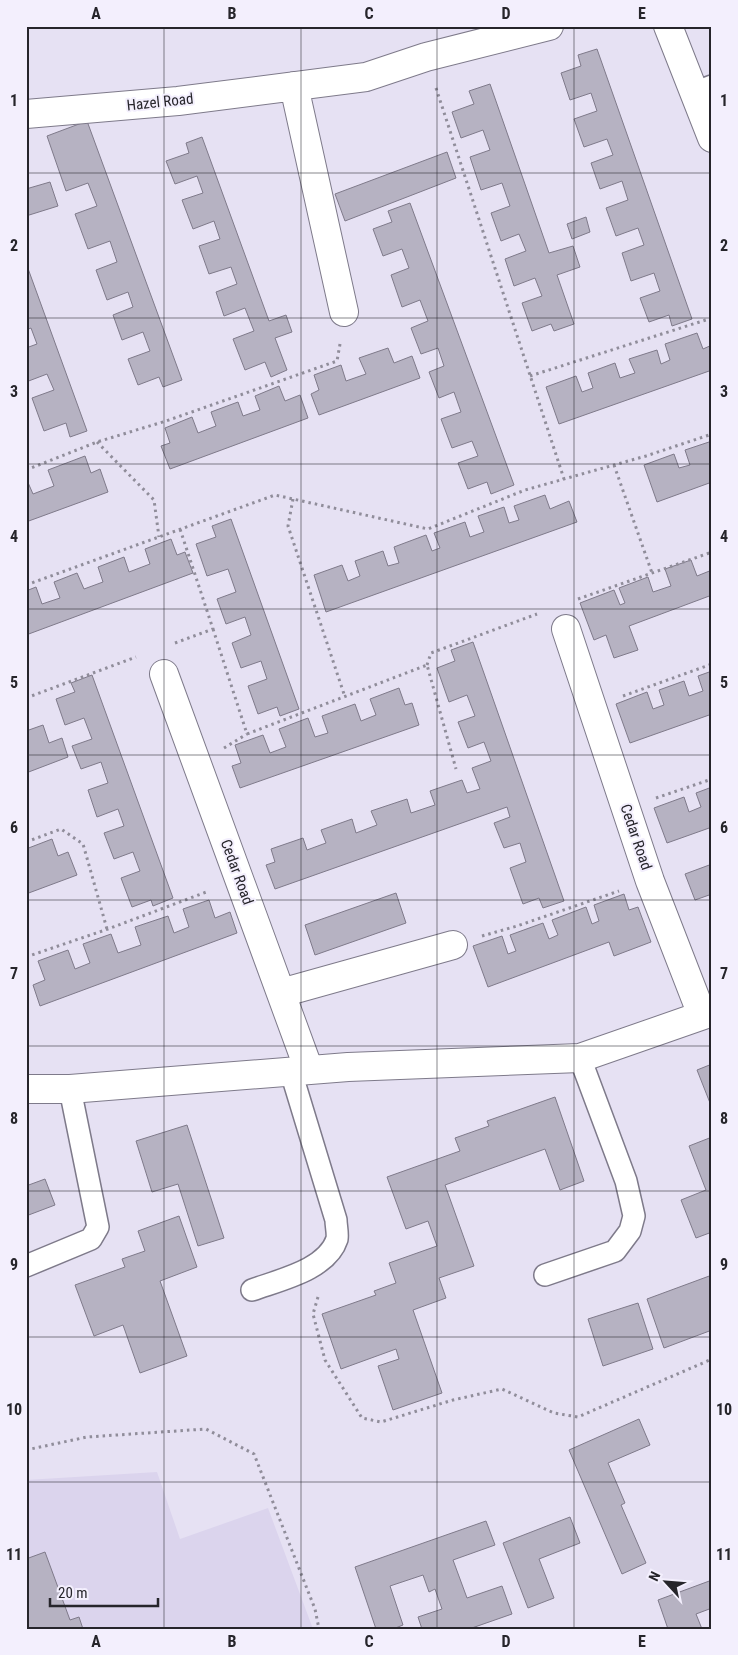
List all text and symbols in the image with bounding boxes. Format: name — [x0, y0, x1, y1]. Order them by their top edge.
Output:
text: A — [91, 4, 101, 23]
text: B — [228, 4, 237, 23]
text: C — [364, 4, 374, 23]
text: D — [501, 4, 511, 23]
text: E — [638, 4, 646, 23]
street label: Hazel Road — [126, 90, 194, 114]
text: 1 — [10, 91, 18, 110]
text: 1 — [720, 91, 728, 110]
text: 2 — [10, 236, 18, 255]
text: 2 — [720, 236, 728, 255]
text: 3 — [10, 382, 18, 401]
text: 3 — [720, 382, 728, 401]
text: 4 — [10, 527, 18, 546]
text: 4 — [720, 527, 728, 546]
text: 5 — [10, 673, 18, 692]
text: 5 — [720, 673, 728, 692]
street label: Cedar Road — [616, 802, 656, 872]
text: 6 — [10, 818, 18, 837]
text: 6 — [720, 818, 728, 837]
street label: Cedar Road — [217, 837, 257, 907]
text: 7 — [10, 964, 18, 983]
text: 7 — [720, 964, 728, 983]
text: 8 — [10, 1109, 18, 1128]
text: 8 — [720, 1109, 728, 1128]
text: 9 — [10, 1255, 18, 1274]
text: 9 — [720, 1255, 728, 1274]
text: 10 — [6, 1400, 22, 1419]
text: 10 — [716, 1400, 732, 1419]
text: 11 — [6, 1545, 22, 1564]
text: 11 — [716, 1545, 732, 1564]
north arrow — [640, 1558, 690, 1608]
text: N — [645, 1569, 663, 1584]
scale bar — [50, 1575, 158, 1607]
text: 20 m — [58, 1584, 88, 1602]
text: A — [91, 1632, 101, 1651]
text: B — [228, 1632, 237, 1651]
text: C — [364, 1632, 374, 1651]
text: D — [501, 1632, 511, 1651]
text: E — [638, 1632, 646, 1651]

